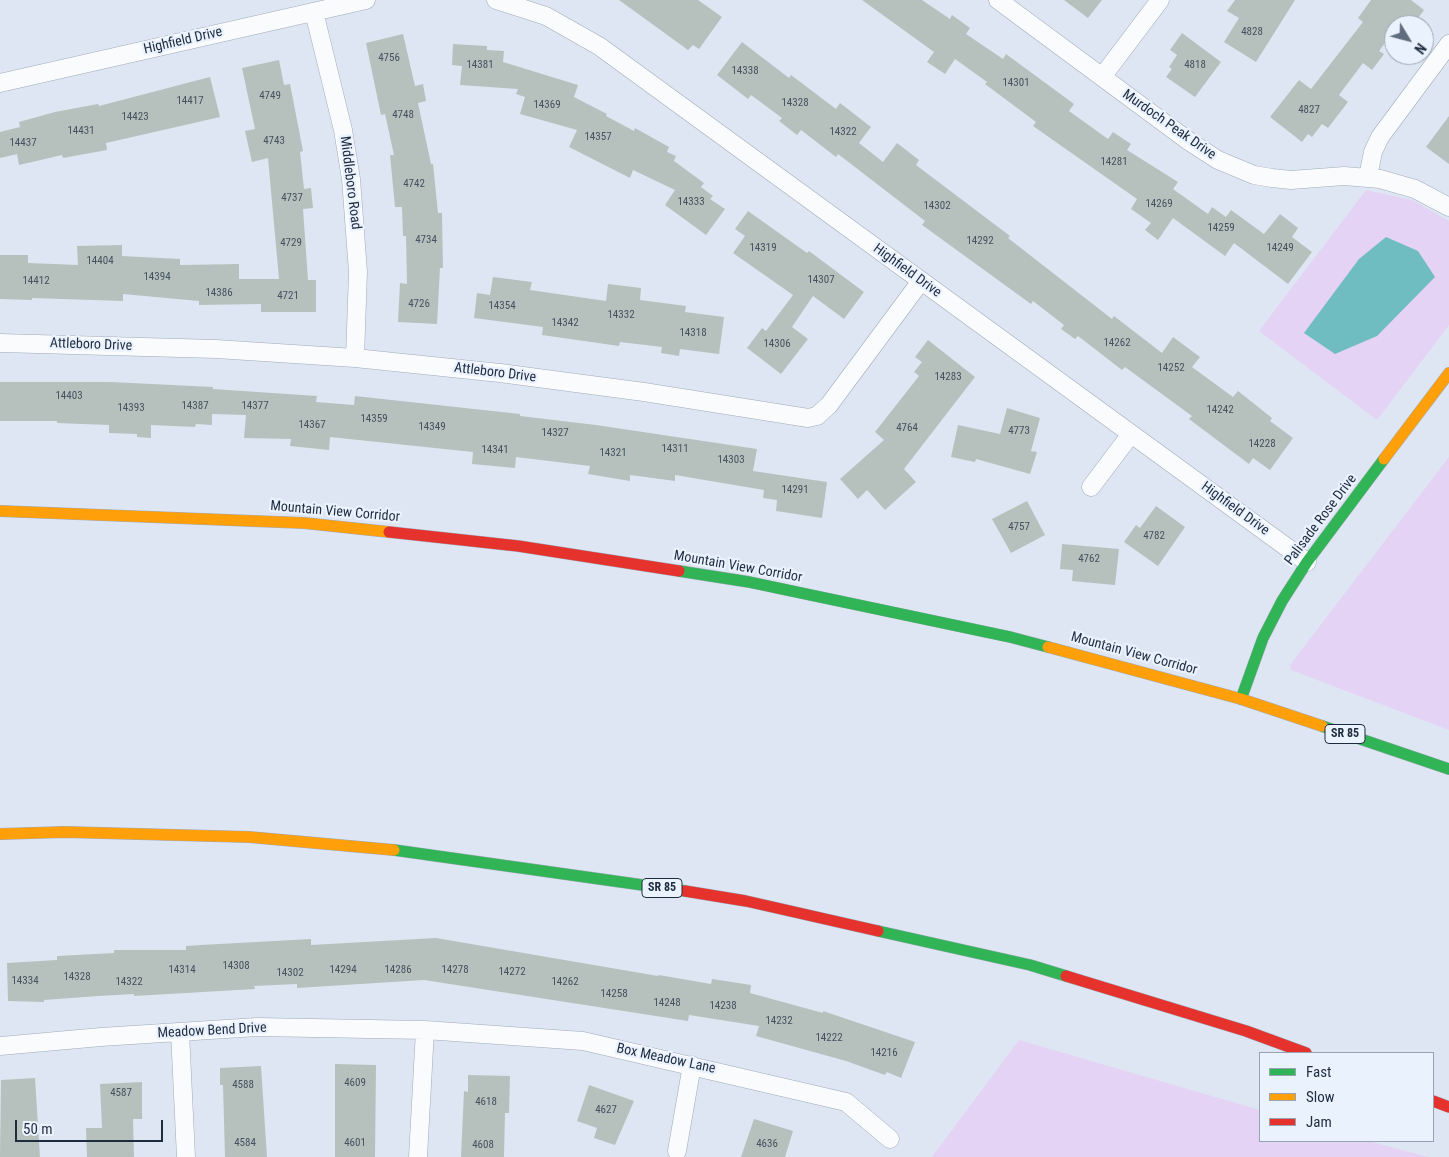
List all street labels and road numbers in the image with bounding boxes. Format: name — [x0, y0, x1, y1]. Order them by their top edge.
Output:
street label: Highfield Drive — [142, 24, 224, 58]
street label: Murdoch Peak Drive — [1119, 86, 1219, 164]
street label: Middleboro Road — [336, 135, 364, 231]
street label: Highfield Drive — [870, 241, 944, 301]
street label: Attleboro Drive — [50, 335, 132, 355]
street label: Attleboro Drive — [453, 360, 537, 386]
street label: Palisade Rose Drive — [1281, 471, 1361, 569]
street label: Highfield Drive — [1198, 479, 1272, 539]
street label: Mountain View Corridor — [269, 498, 401, 526]
street label: Mountain View Corridor — [672, 547, 804, 587]
street label: Mountain View Corridor — [1069, 629, 1199, 679]
road number: SR 85 — [1325, 724, 1365, 744]
road number: SR 85 — [642, 878, 682, 898]
street label: Meadow Bend Drive — [157, 1020, 267, 1042]
street label: Box Meadow Lane — [615, 1040, 717, 1078]

